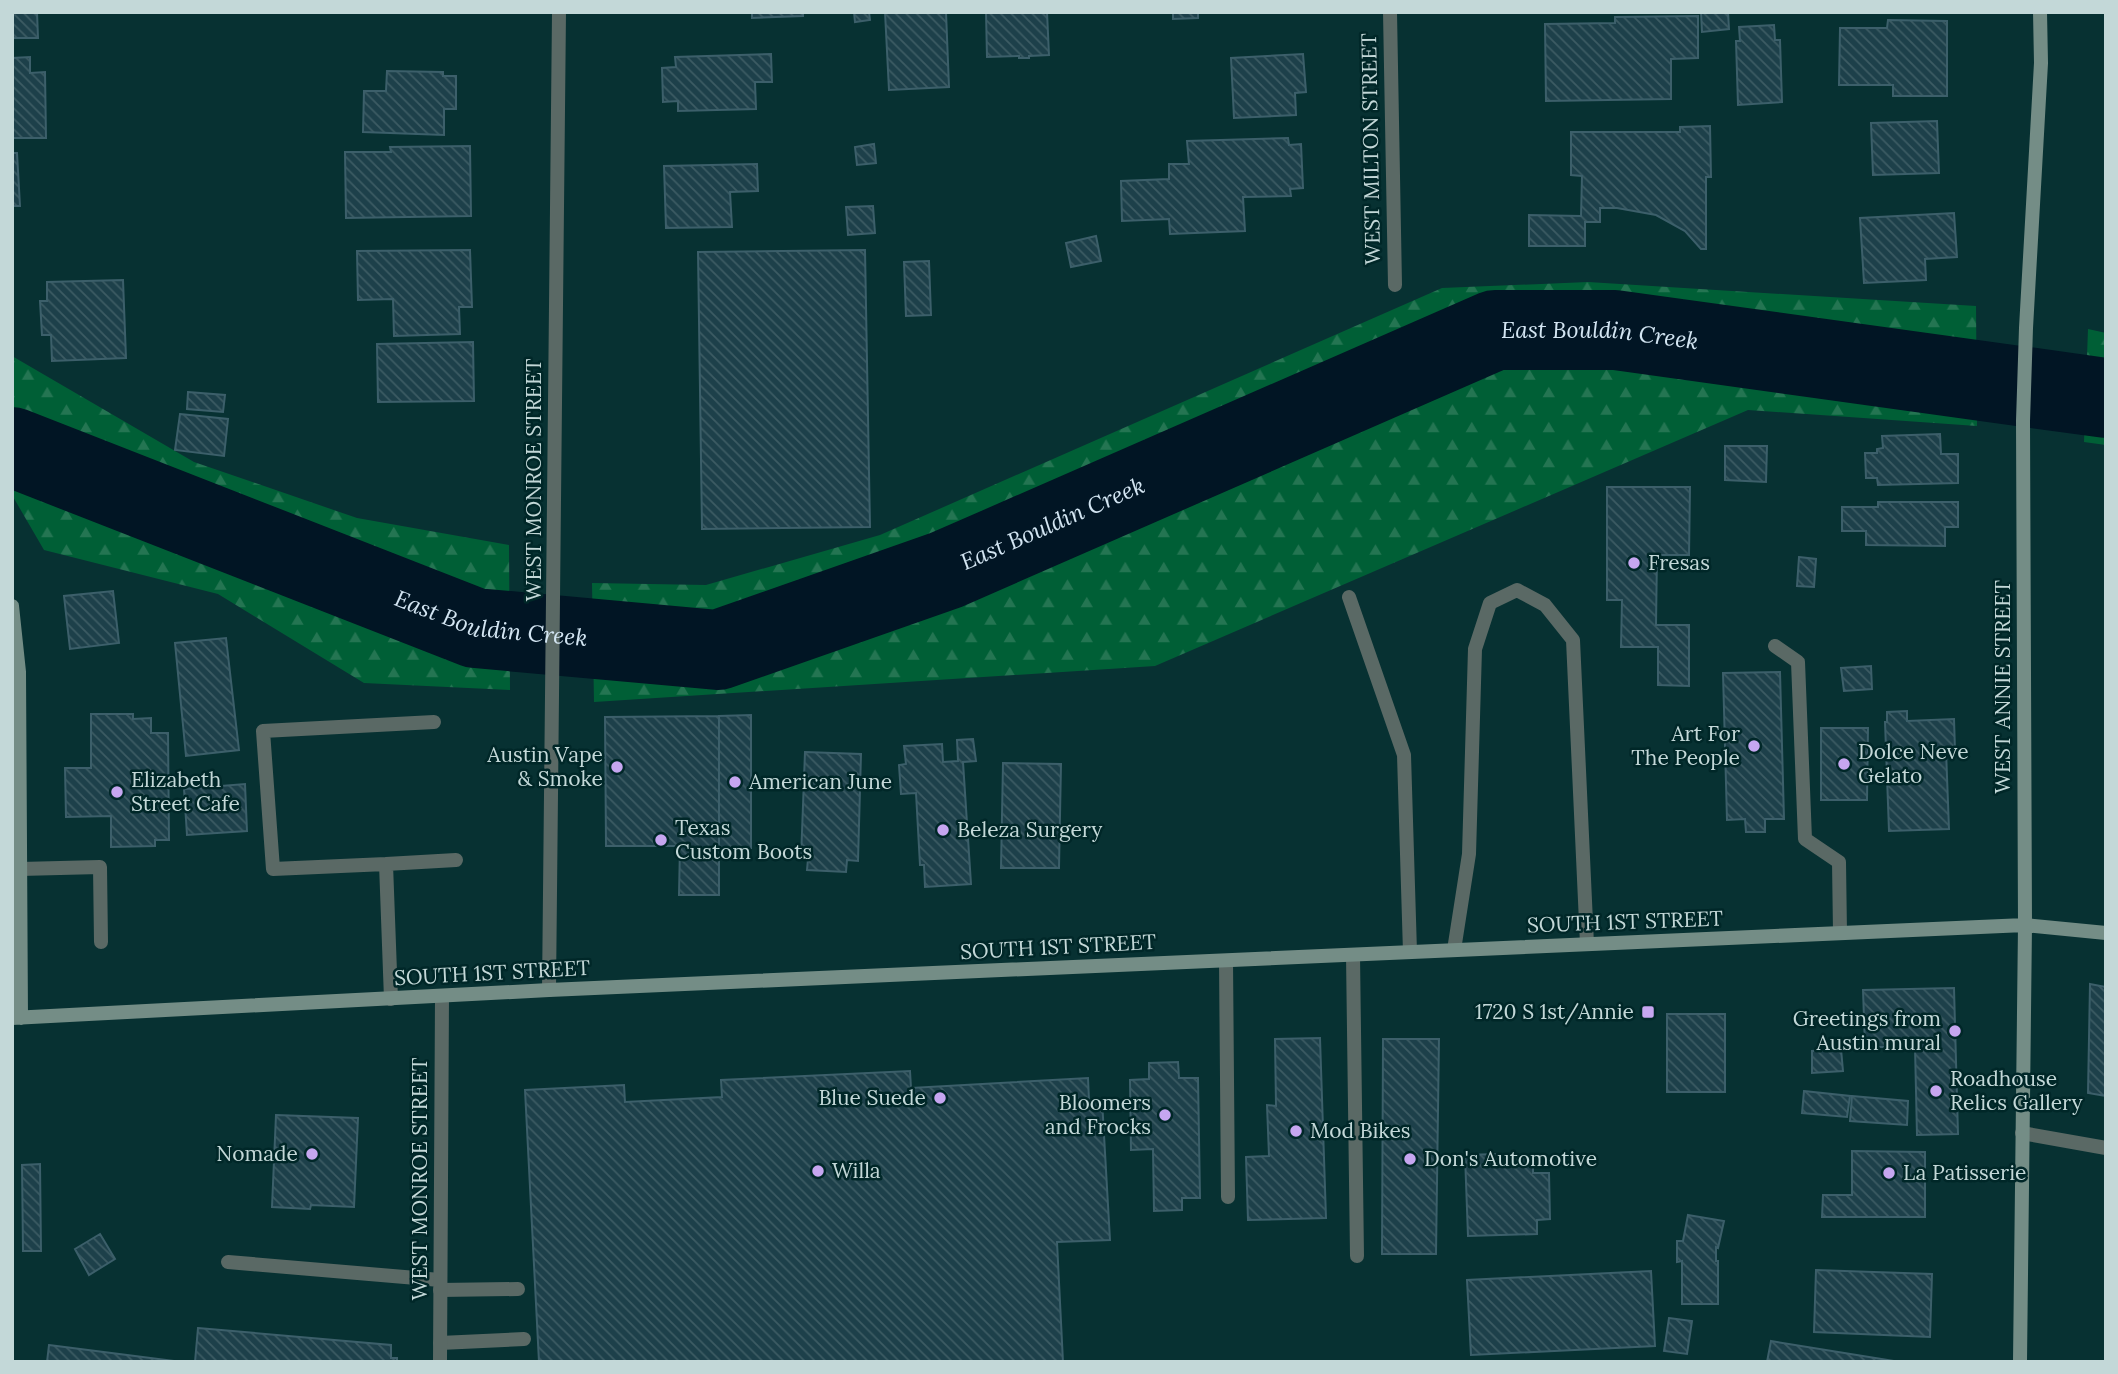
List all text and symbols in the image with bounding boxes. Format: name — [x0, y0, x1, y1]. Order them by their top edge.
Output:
street label: WEST MILTON STREET — [1355, 33, 1386, 265]
water label: East Bouldin Creek — [1501, 315, 1700, 355]
street label: WEST MONROE STREET — [520, 359, 547, 601]
water label: East Bouldin Creek — [956, 470, 1149, 576]
place label: Fresas — [1648, 549, 1710, 576]
marker: Fresas — [1626, 555, 1642, 571]
street label: WEST ANNIE STREET — [1989, 580, 2016, 794]
water label: East Bouldin Creek — [391, 583, 589, 652]
place label: Art For The People — [1631, 720, 1740, 771]
marker: Art For The People — [1746, 738, 1762, 754]
place label: Dolce Neve Gelato — [1858, 738, 1969, 789]
place label: Austin Vape & Smoke — [486, 741, 603, 792]
marker: Dolce Neve Gelato — [1836, 756, 1852, 772]
marker: Austin Vape & Smoke — [609, 759, 625, 775]
place label: Elizabeth Street Cafe — [131, 766, 240, 817]
place label: American June — [748, 768, 892, 795]
marker: American June — [727, 774, 743, 790]
marker: Elizabeth Street Cafe — [109, 784, 125, 800]
place label: Texas Custom Boots — [675, 814, 812, 865]
place label: Beleza Surgery — [957, 816, 1102, 843]
marker: Beleza Surgery — [935, 822, 951, 838]
marker: Texas Custom Boots — [653, 832, 669, 848]
street label: SOUTH 1ST STREET — [1526, 905, 1724, 938]
street label: SOUTH 1ST STREET — [959, 928, 1157, 965]
street label: SOUTH 1ST STREET — [393, 954, 591, 991]
place label: 1720 S 1st/Annie — [1475, 998, 1634, 1025]
marker: 1720 S 1st/Annie — [1640, 1004, 1656, 1020]
place label: Greetings from Austin mural — [1793, 1005, 1941, 1056]
marker: Greetings from Austin mural — [1947, 1023, 1963, 1039]
street label: WEST MONROE STREET — [406, 1058, 433, 1300]
place label: Roadhouse Relics Gallery — [1950, 1065, 2083, 1116]
marker: Roadhouse Relics Gallery — [1928, 1083, 1944, 1099]
place label: Blue Suede — [818, 1084, 926, 1111]
place label: Bloomers and Frocks — [1045, 1089, 1151, 1140]
marker: Blue Suede — [932, 1090, 948, 1106]
marker: Bloomers and Frocks — [1157, 1107, 1173, 1123]
place label: Mod Bikes — [1310, 1117, 1411, 1144]
marker: Mod Bikes — [1288, 1123, 1304, 1139]
place label: Nomade — [216, 1140, 298, 1167]
place label: Don's Automotive — [1424, 1145, 1597, 1172]
marker: Nomade — [304, 1146, 320, 1162]
marker: Don's Automotive — [1402, 1151, 1418, 1167]
place label: Willa — [832, 1157, 881, 1184]
place label: La Patisserie — [1903, 1159, 2026, 1186]
marker: Willa — [810, 1163, 826, 1179]
marker: La Patisserie — [1881, 1165, 1897, 1181]

